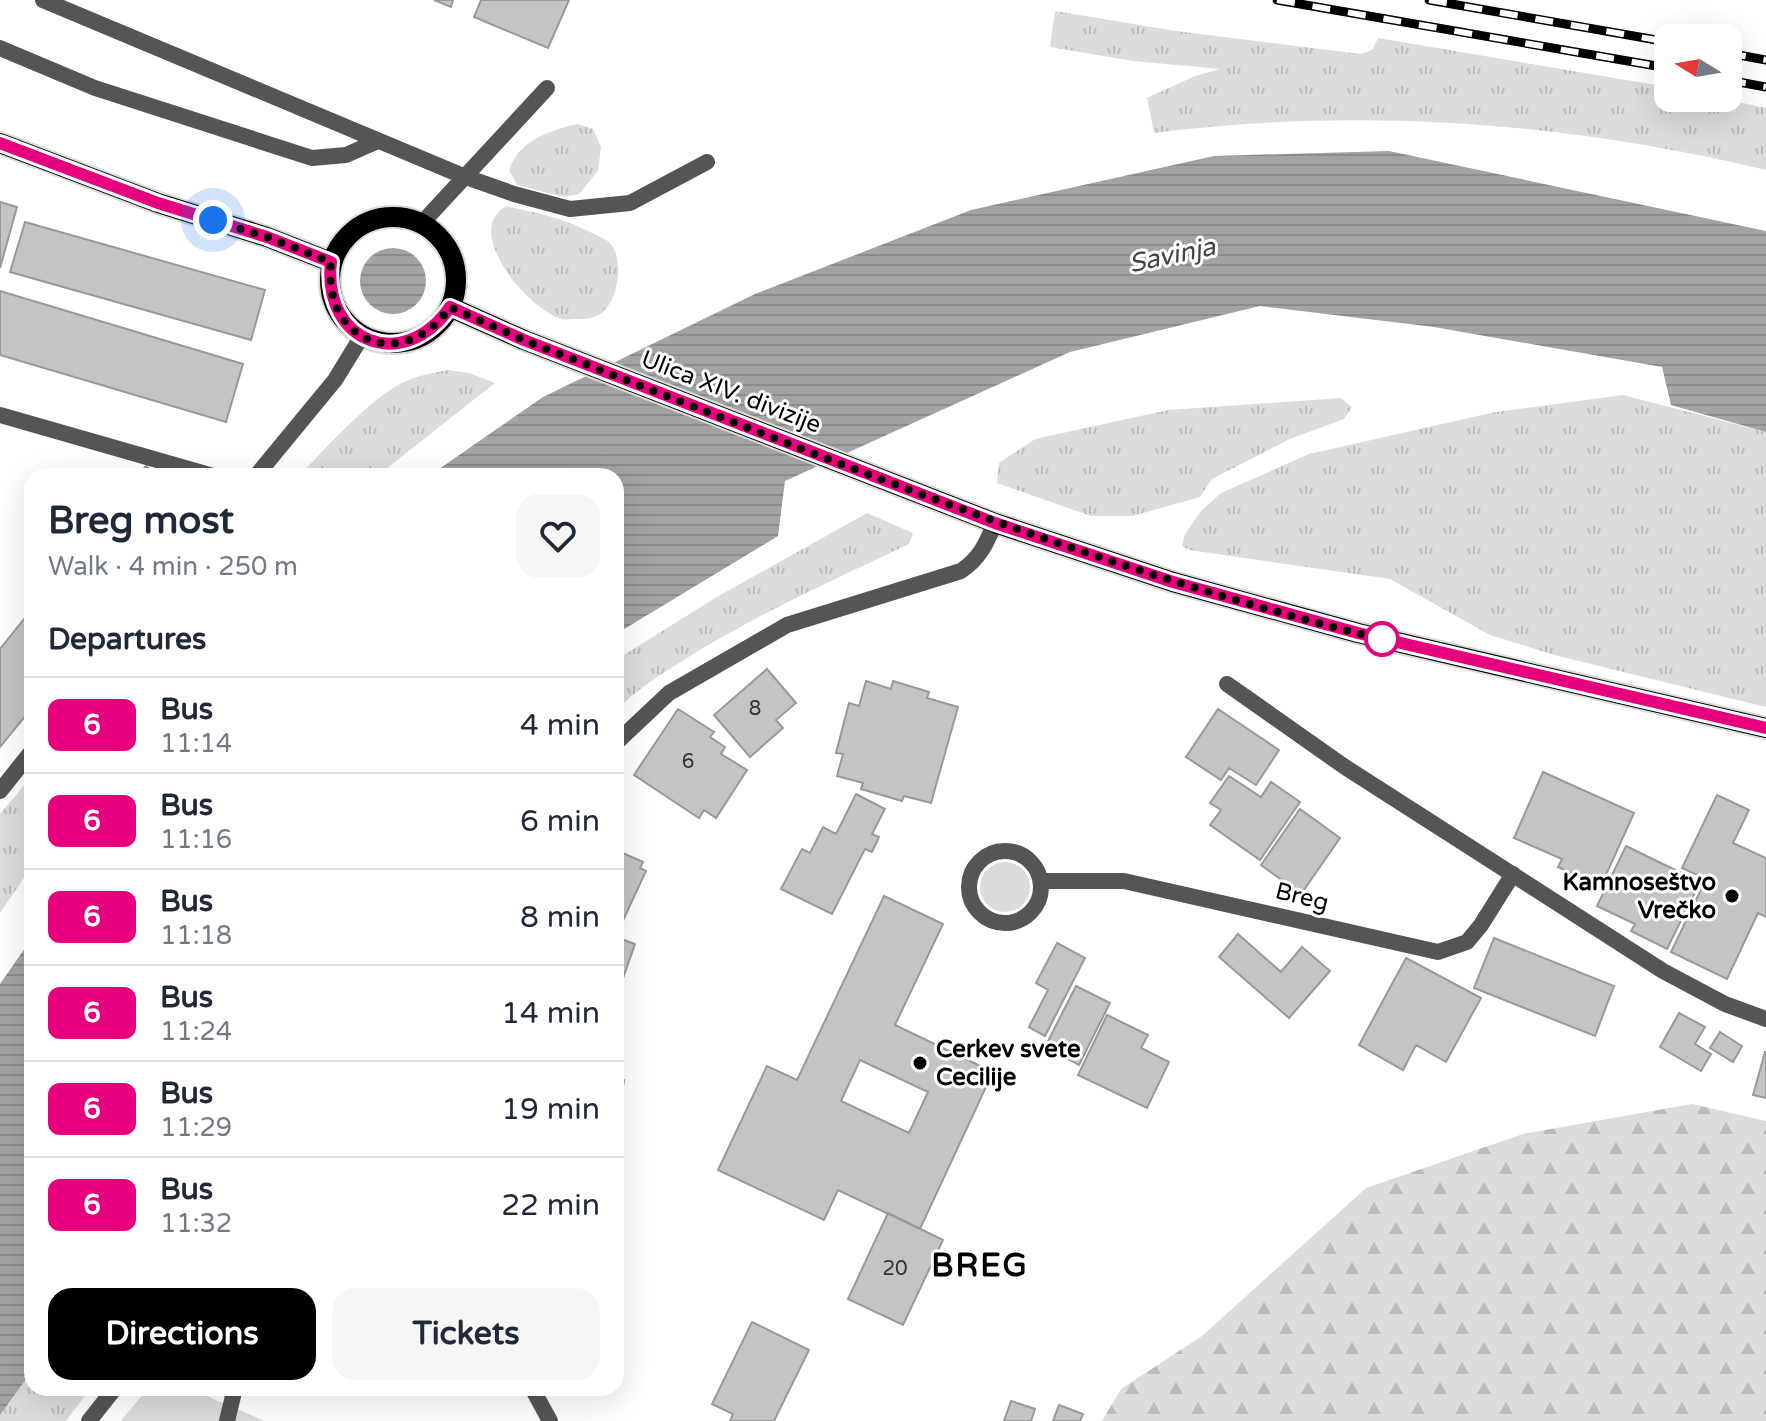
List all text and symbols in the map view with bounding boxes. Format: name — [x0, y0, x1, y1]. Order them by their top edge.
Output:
north arrow — [1654, 24, 1742, 112]
map controls — [1654, 24, 1742, 112]
your location — [193, 200, 233, 240]
water label: Savinja — [1126, 230, 1219, 279]
street label: Ulica XIV. divizije — [637, 344, 825, 440]
button: heart — [516, 494, 600, 578]
text: Breg most — [48, 498, 234, 544]
text: Walk · 4 min · 250 m — [48, 551, 298, 582]
text: Departures — [48, 621, 206, 658]
unlabelled marker — [1365, 622, 1399, 656]
text: Bus — [160, 691, 213, 728]
house number: 8 — [749, 697, 761, 721]
text: 4 min — [520, 707, 600, 744]
text: 6 — [83, 708, 101, 742]
text: 11:14 — [160, 728, 232, 759]
house number: 6 — [682, 750, 694, 774]
text: Bus — [160, 787, 213, 824]
text: 6 min — [520, 803, 600, 840]
text: 6 — [83, 804, 101, 838]
text: 11:16 — [160, 824, 232, 855]
place label: Kamnoseštvo Vrečko — [1562, 868, 1716, 925]
street label: Breg — [1272, 876, 1332, 918]
text: Bus — [160, 883, 213, 920]
marker: Kamnoseštvo Vrečko — [1723, 887, 1741, 905]
text: 8 min — [520, 899, 600, 936]
text: 6 — [83, 900, 101, 934]
text: 11:18 — [160, 920, 232, 951]
text: Bus — [160, 979, 213, 1016]
text: 14 min — [501, 995, 600, 1032]
text: 6 — [83, 996, 101, 1030]
text: 11:24 — [160, 1016, 232, 1047]
place label: Cerkev svete Cecilije — [936, 1035, 1081, 1092]
marker: Cerkev svete Cecilije — [911, 1054, 929, 1072]
text: Bus — [160, 1075, 213, 1112]
text: 19 min — [501, 1091, 600, 1128]
text: 6 — [83, 1092, 101, 1126]
text: 11:29 — [160, 1112, 232, 1143]
text: Bus — [160, 1171, 213, 1208]
text: 22 min — [501, 1187, 600, 1224]
text: 6 — [83, 1188, 101, 1222]
text: 11:32 — [160, 1208, 232, 1239]
district label: BREG — [931, 1247, 1029, 1285]
house number: 20 — [882, 1257, 908, 1281]
button: Directions — [48, 1288, 316, 1380]
button: Tickets — [332, 1288, 600, 1380]

